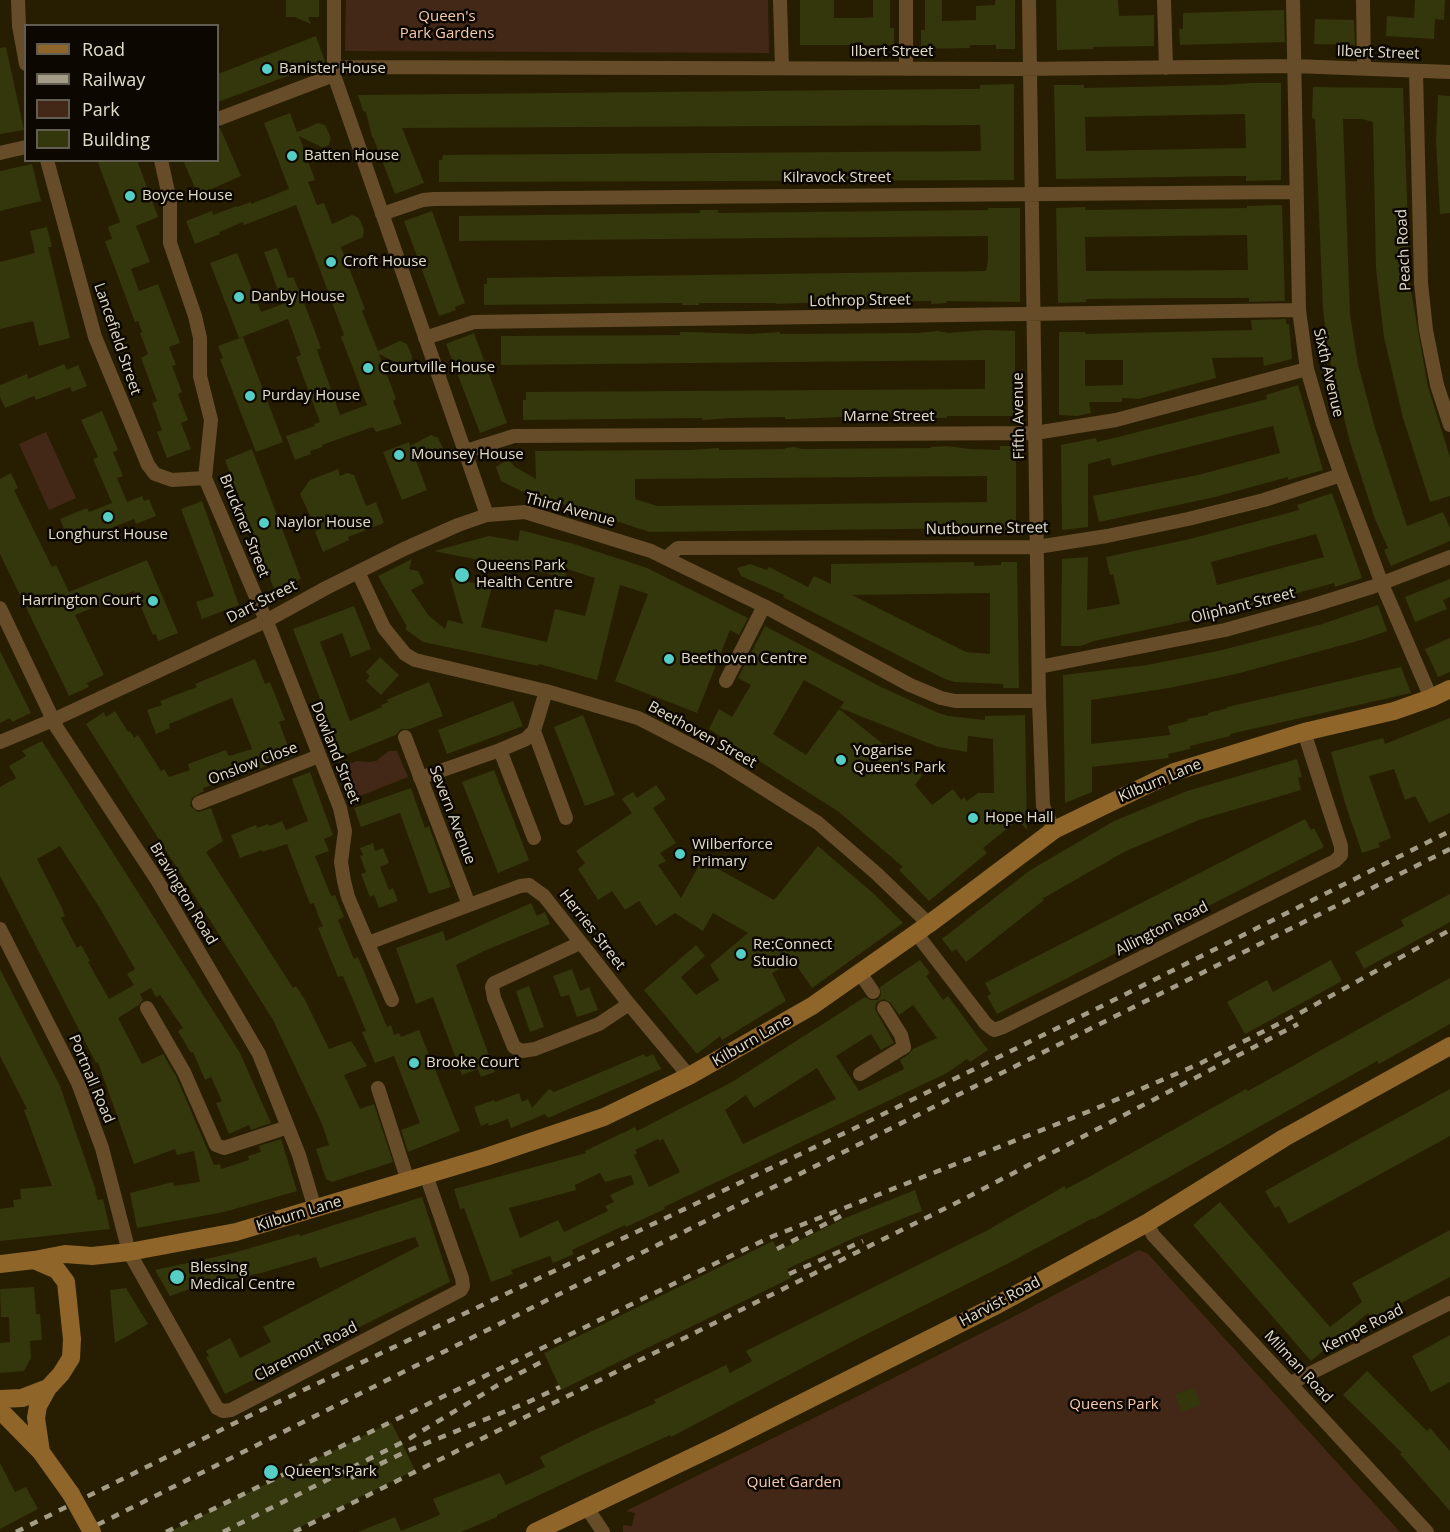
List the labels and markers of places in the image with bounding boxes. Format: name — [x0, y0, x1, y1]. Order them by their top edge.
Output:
place label: Banister House — [279, 60, 386, 78]
marker: Banister House — [260, 62, 274, 76]
place label: Batten House — [304, 147, 399, 165]
marker: Batten House — [285, 149, 299, 163]
place label: Boyce House — [142, 187, 233, 205]
marker: Boyce House — [123, 189, 137, 203]
place label: Croft House — [343, 253, 427, 271]
marker: Croft House — [324, 255, 338, 269]
place label: Danby House — [251, 288, 345, 306]
marker: Danby House — [232, 290, 246, 304]
place label: Courtville House — [380, 359, 495, 377]
marker: Courtville House — [361, 361, 375, 375]
place label: Purday House — [262, 387, 360, 405]
marker: Purday House — [243, 389, 257, 403]
place label: Mounsey House — [411, 446, 524, 464]
marker: Mounsey House — [392, 448, 406, 462]
marker: Longhurst House — [101, 510, 115, 524]
place label: Naylor House — [276, 514, 371, 532]
marker: Naylor House — [257, 516, 271, 530]
place label: Longhurst House — [48, 526, 168, 544]
place label: Queens Park Health Centre — [476, 557, 573, 592]
marker: Queens Park Health Centre — [453, 566, 471, 584]
place label: Harrington Court — [22, 592, 141, 610]
marker: Harrington Court — [146, 594, 160, 608]
place label: Beethoven Centre — [681, 650, 807, 668]
marker: Beethoven Centre — [662, 652, 676, 666]
place label: Yogarise Queen's Park — [853, 742, 946, 777]
marker: Yogarise Queen's Park — [834, 753, 848, 767]
place label: Hope Hall — [985, 809, 1054, 827]
marker: Hope Hall — [966, 811, 980, 825]
place label: Wilberforce Primary — [692, 836, 773, 871]
marker: Wilberforce Primary — [673, 847, 687, 861]
place label: Re:Connect Studio — [753, 936, 832, 971]
marker: Re:Connect Studio — [734, 947, 748, 961]
place label: Brooke Court — [426, 1054, 519, 1072]
marker: Brooke Court — [407, 1056, 421, 1070]
place label: Blessing Medical Centre — [190, 1259, 295, 1294]
marker: Blessing Medical Centre — [168, 1268, 186, 1286]
marker: Queen's Park — [262, 1463, 280, 1481]
place label: Queen's Park — [284, 1463, 377, 1481]

